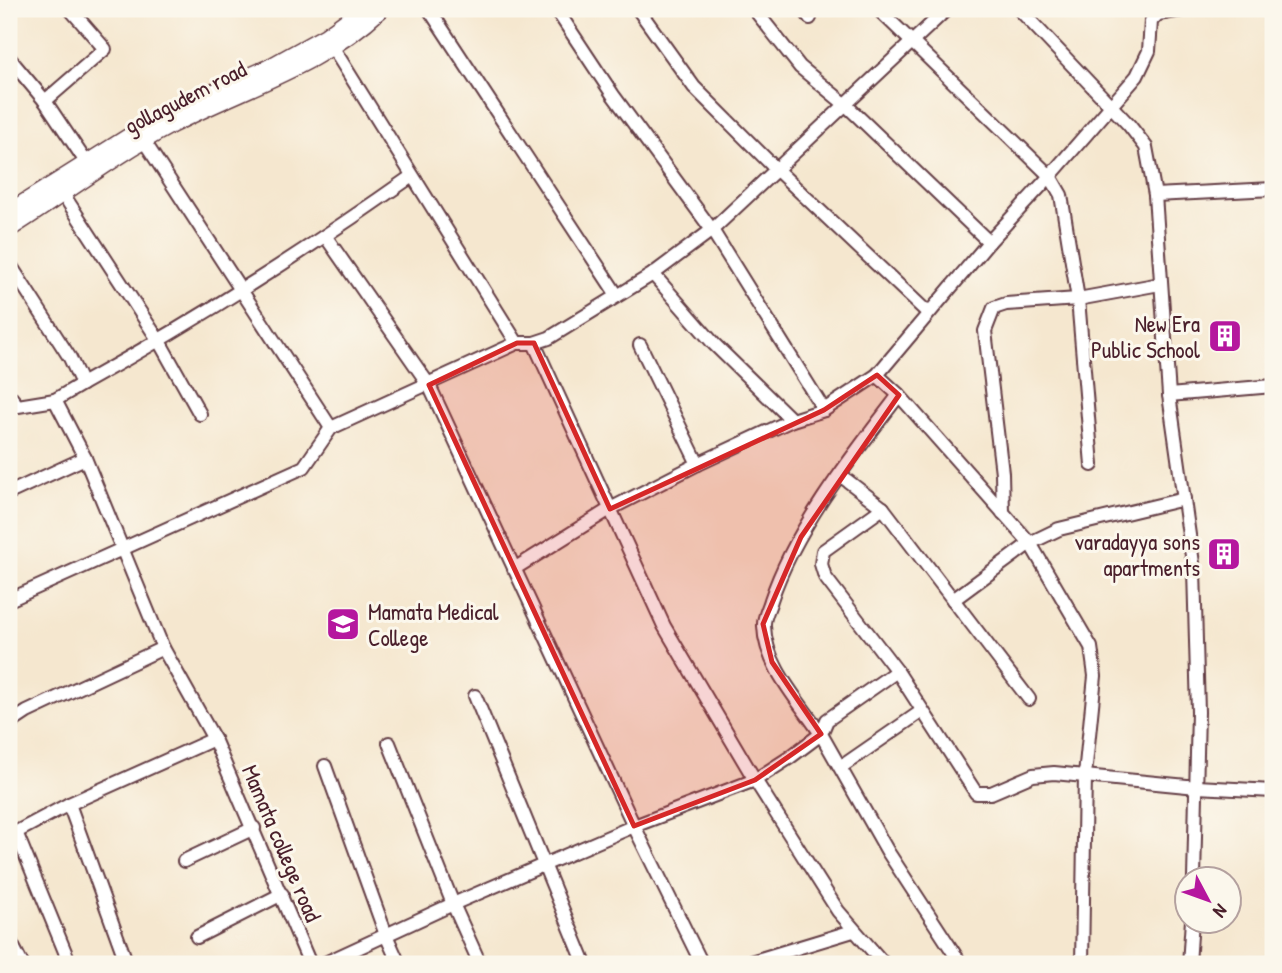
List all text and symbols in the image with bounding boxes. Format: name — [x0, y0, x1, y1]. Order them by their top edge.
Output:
street label: gollagudem road — [119, 53, 251, 141]
place label: New Era Public School — [1091, 308, 1201, 365]
building icon: New Era Public School — [1206, 317, 1244, 355]
place label: varadayya sons apartments — [1075, 526, 1200, 583]
building icon: varadayya sons apartments — [1205, 535, 1243, 573]
place label: Mamata Medical College — [368, 596, 499, 653]
school or university icon: Mamata Medical College — [324, 605, 362, 643]
street label: Mamata college road — [235, 760, 329, 926]
north arrow — [1174, 864, 1244, 934]
text: N — [1208, 899, 1234, 923]

